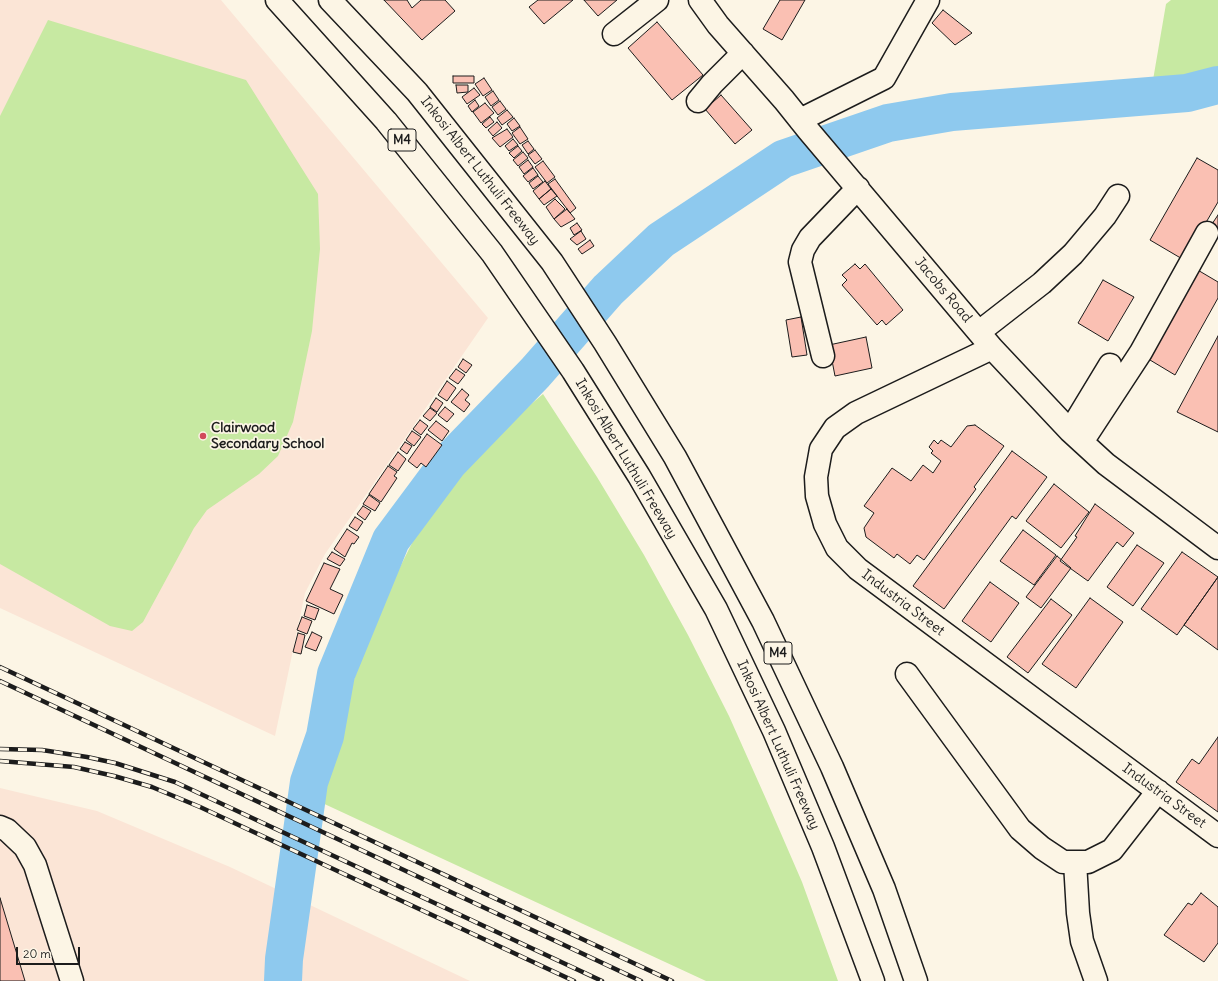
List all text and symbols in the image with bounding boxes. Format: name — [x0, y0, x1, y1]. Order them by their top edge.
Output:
street label: Inkosi Albert Luthuli Freeway — [417, 93, 543, 249]
road number: M4 — [388, 129, 416, 151]
street label: Jacobs Road — [911, 254, 975, 326]
street label: Inkosi Albert Luthuli Freeway — [571, 376, 681, 542]
place label: Clairwood Secondary School — [211, 420, 324, 452]
marker: Clairwood Secondary School — [198, 431, 208, 441]
street label: Industria Street — [858, 566, 948, 640]
road number: M4 — [764, 642, 792, 664]
street label: Inkosi Albert Luthuli Freeway — [733, 658, 823, 832]
street label: Industria Street — [1119, 760, 1209, 832]
scale bar — [18, 939, 82, 965]
text: 20 m — [23, 946, 51, 961]

